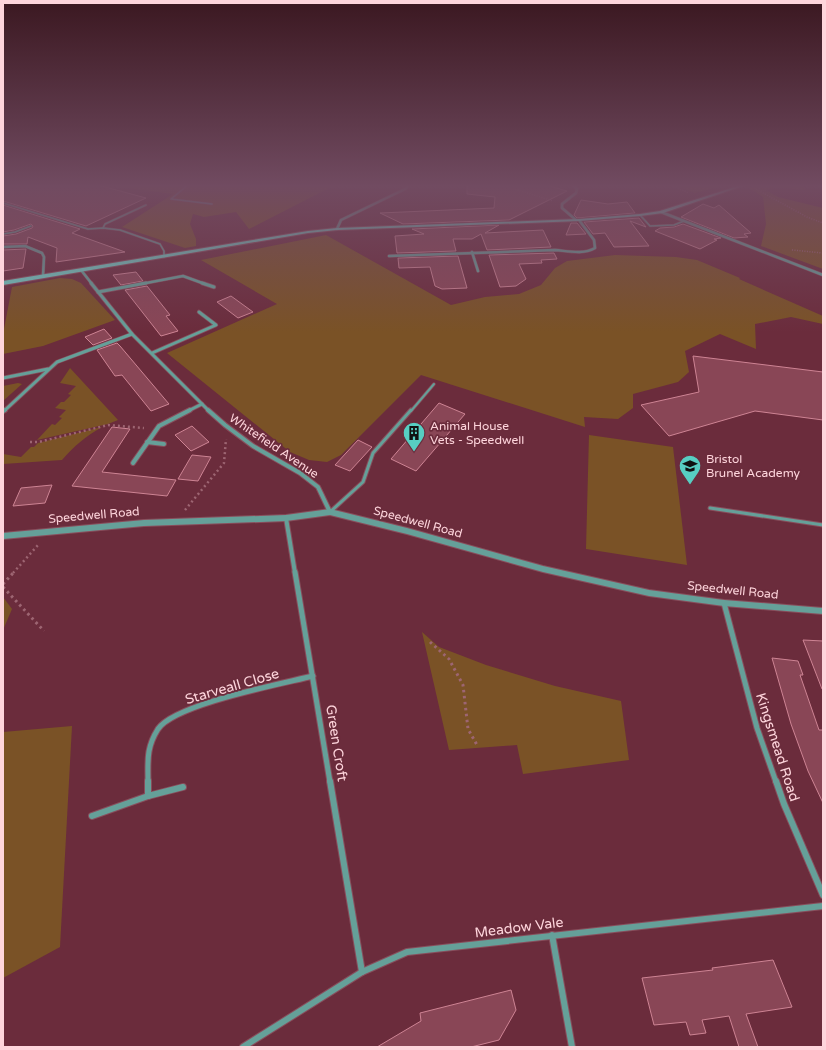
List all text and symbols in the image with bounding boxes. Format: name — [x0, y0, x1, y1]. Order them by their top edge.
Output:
street label: Whitefield Avenue — [227, 411, 322, 481]
place label: Animal House Vets - Speedwell — [430, 419, 524, 447]
building icon: Animal House Vets - Speedwell — [401, 420, 427, 453]
place label: Bristol Brunel Academy — [706, 452, 801, 480]
school or university icon: Bristol Brunel Academy — [677, 453, 703, 486]
street label: Speedwell Road — [372, 503, 464, 541]
street label: Speedwell Road — [48, 504, 140, 526]
street label: Speedwell Road — [687, 578, 779, 602]
street label: Starveall Close — [183, 665, 281, 708]
street label: Kingsmead Road — [752, 691, 803, 804]
street label: Green Croft — [322, 703, 351, 783]
street label: Meadow Vale — [474, 914, 564, 941]

